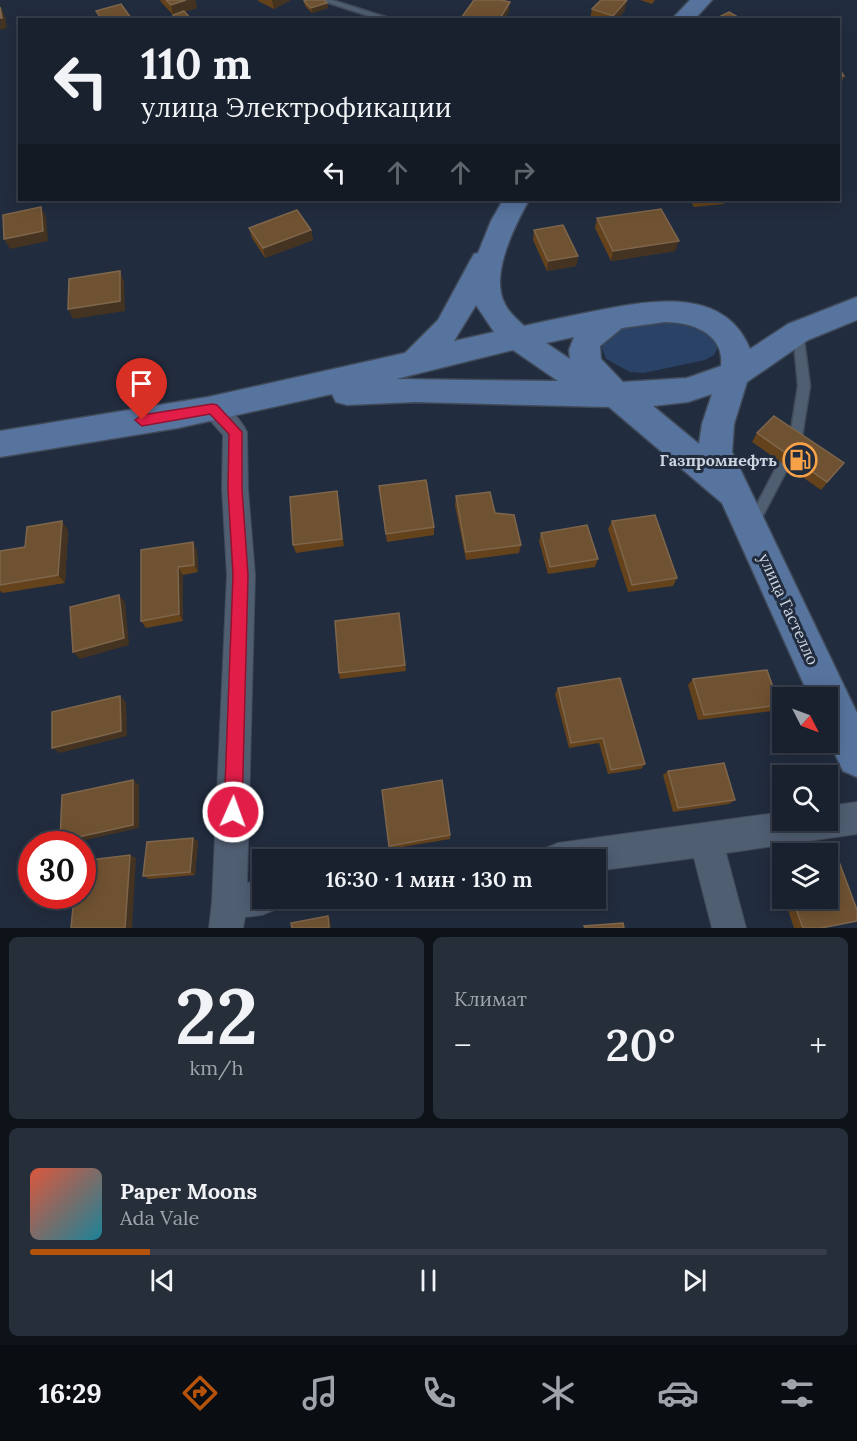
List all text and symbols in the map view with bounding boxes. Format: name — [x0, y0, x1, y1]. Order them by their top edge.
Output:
text: 110 m — [141, 37, 252, 91]
icon: left — [42, 42, 120, 120]
text: улица Электрофикации — [141, 90, 452, 124]
icon: left — [318, 156, 351, 189]
icon: ahead — [381, 156, 414, 189]
icon: ahead — [444, 156, 477, 189]
icon: right — [507, 156, 540, 189]
pin — [116, 358, 167, 420]
icon: arrive — [125, 367, 158, 400]
fuel station icon: Газпромнефть — [782, 442, 818, 478]
place label: Газпромнефть — [660, 450, 777, 470]
street label: улица Гастелло — [754, 550, 824, 668]
north arrow — [772, 687, 838, 753]
map controls — [772, 687, 838, 909]
button: search — [772, 765, 838, 831]
position arrow — [201, 780, 265, 844]
speed limit sign: 30 — [18, 831, 96, 909]
button: layers — [772, 843, 838, 909]
text: 16:30 · 1 мин · 130 m — [325, 865, 533, 893]
text: 22 — [175, 966, 258, 1065]
text: Климат — [454, 986, 527, 1011]
text: 20° — [606, 1016, 675, 1073]
text: − — [454, 1024, 472, 1066]
text: + — [809, 1024, 827, 1066]
text: km/h — [189, 1055, 244, 1080]
text: Paper Moons — [120, 1177, 257, 1205]
text: Ada Vale — [120, 1205, 199, 1230]
icon: previous — [146, 1264, 179, 1297]
icon: pause — [412, 1264, 445, 1297]
icon: next — [678, 1264, 711, 1297]
icon: directions — [179, 1372, 221, 1414]
icon: music — [299, 1372, 341, 1414]
icon: phone — [418, 1372, 460, 1414]
icon: climate — [537, 1372, 579, 1414]
icon: car — [657, 1372, 699, 1414]
icon: filters — [776, 1372, 818, 1414]
text: 16:29 — [39, 1376, 102, 1410]

